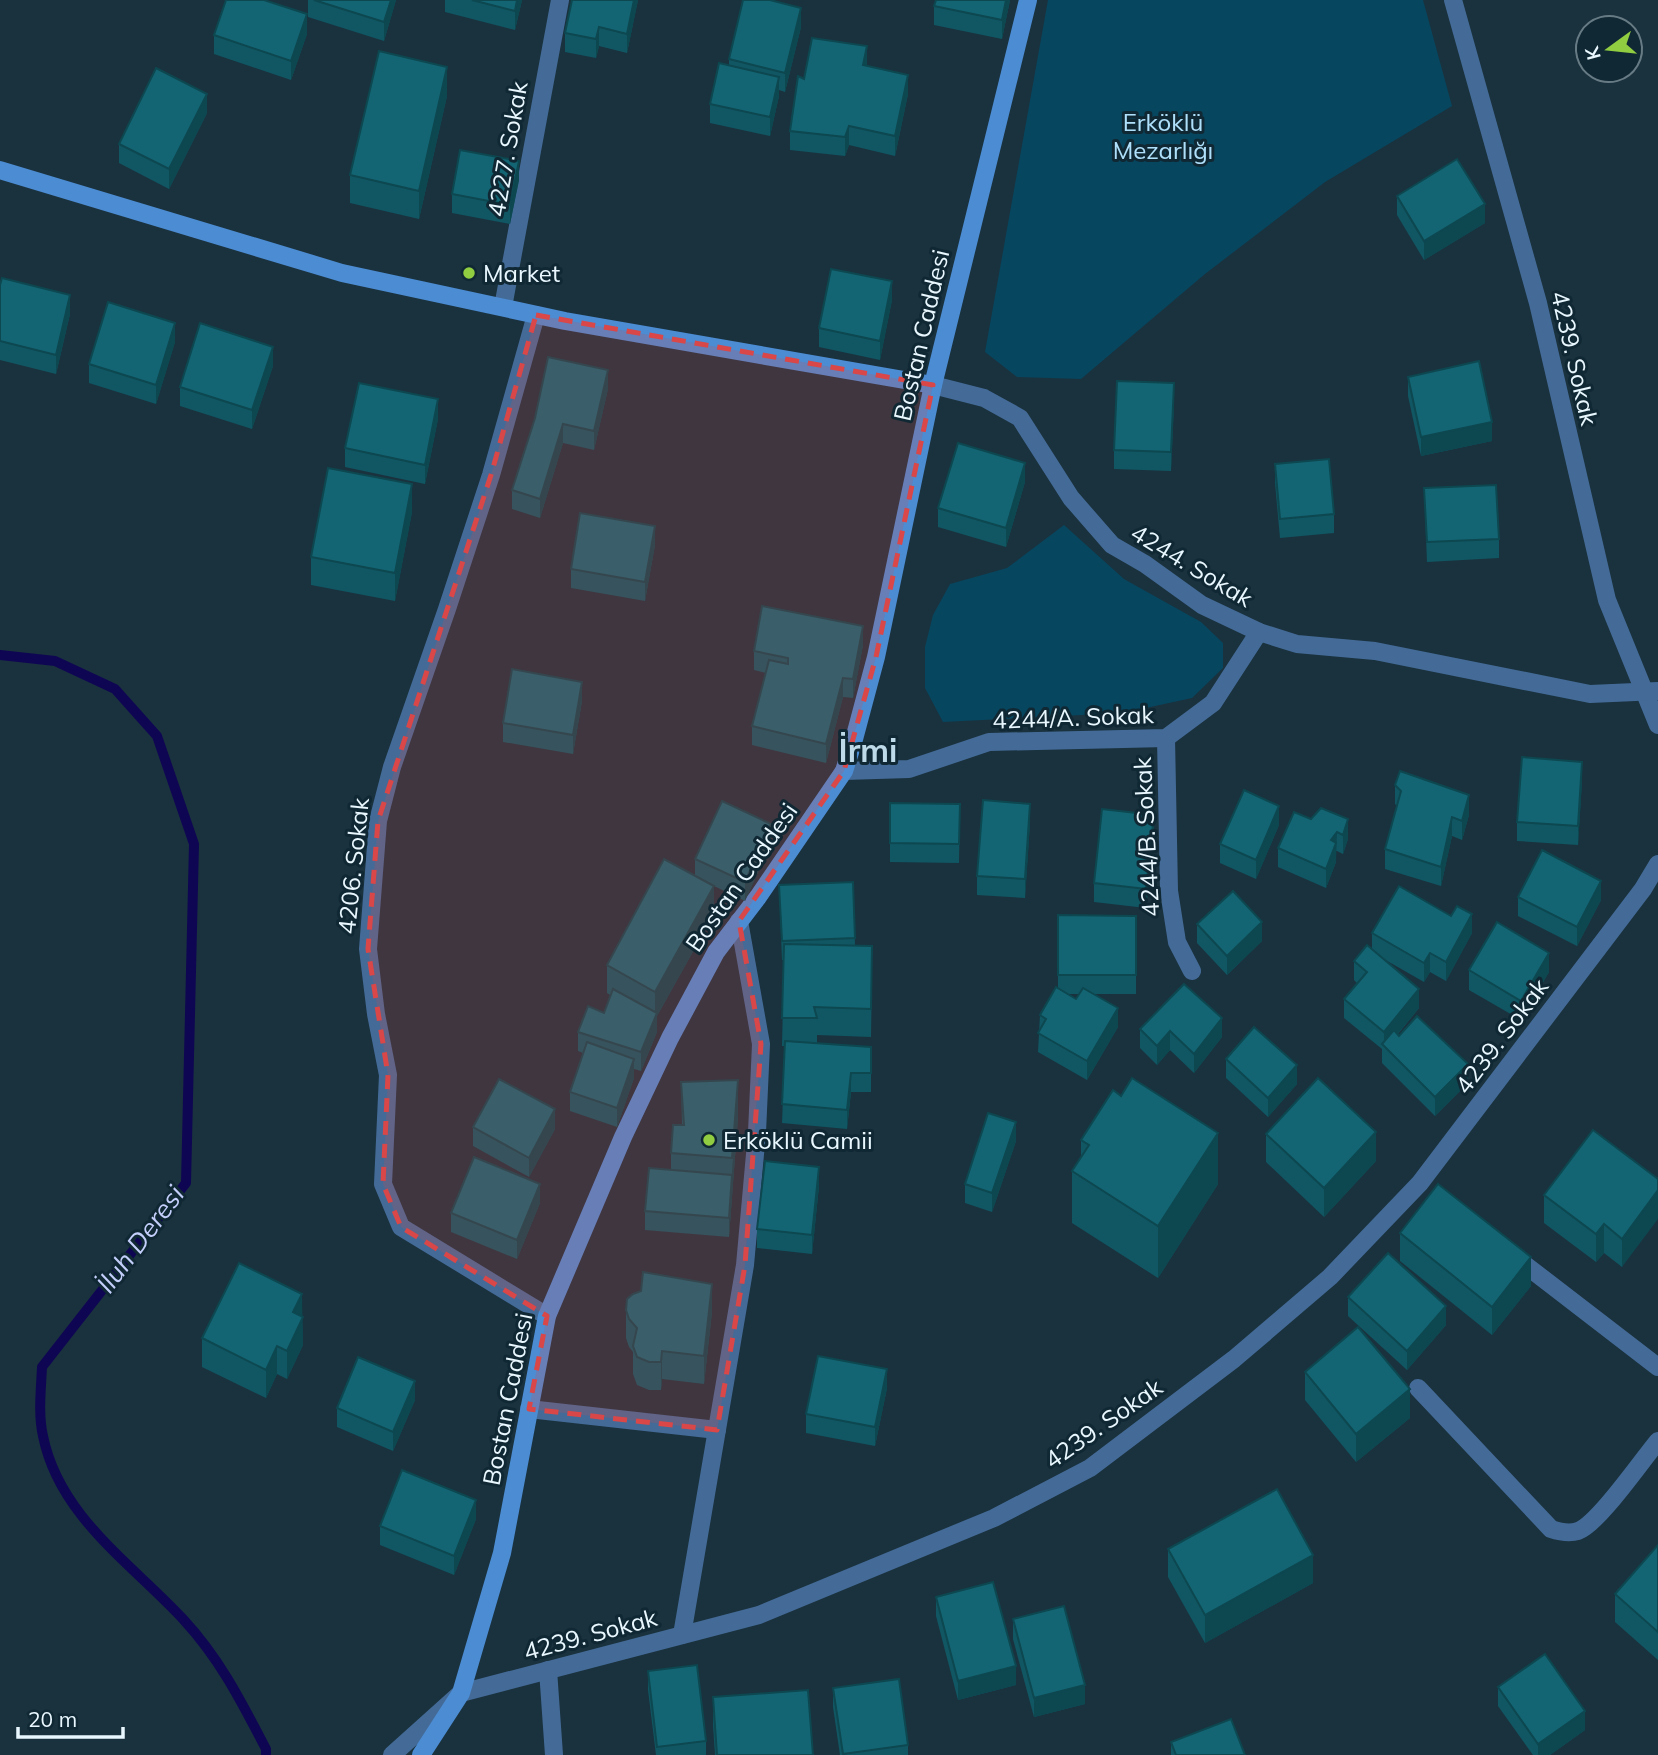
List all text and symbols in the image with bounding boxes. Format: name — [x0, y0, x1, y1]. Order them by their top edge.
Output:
north arrow — [1574, 14, 1644, 84]
text: K — [1579, 43, 1606, 63]
street label: 4227. Sokak — [480, 78, 534, 219]
park label: Erköklü Mezarlığı — [1113, 107, 1213, 165]
street label: Bostan Caddesi — [887, 246, 955, 424]
place label: Market — [483, 258, 560, 288]
marker: Market — [461, 265, 477, 281]
street label: 4239. Sokak — [1545, 288, 1605, 429]
street label: 4244. Sokak — [1126, 517, 1259, 613]
street label: 4244/A. Sokak — [992, 699, 1155, 735]
district label: İrmi — [839, 730, 897, 770]
street label: 4244/B. Sokak — [1127, 756, 1165, 918]
street label: 4206. Sokak — [331, 796, 375, 936]
street label: Bostan Caddesi — [679, 797, 803, 957]
street label: 4239. Sokak — [1448, 972, 1555, 1100]
place label: Erköklü Camii — [723, 1125, 873, 1155]
marker: Erköklü Camii — [701, 1132, 717, 1148]
water label: İluh Deresi — [89, 1178, 192, 1299]
street label: Bostan Caddesi — [476, 1310, 538, 1488]
street label: 4239. Sokak — [1038, 1371, 1168, 1475]
street label: 4239. Sokak — [520, 1602, 661, 1666]
scale bar — [18, 1696, 122, 1740]
text: 20 m — [28, 1706, 77, 1732]

